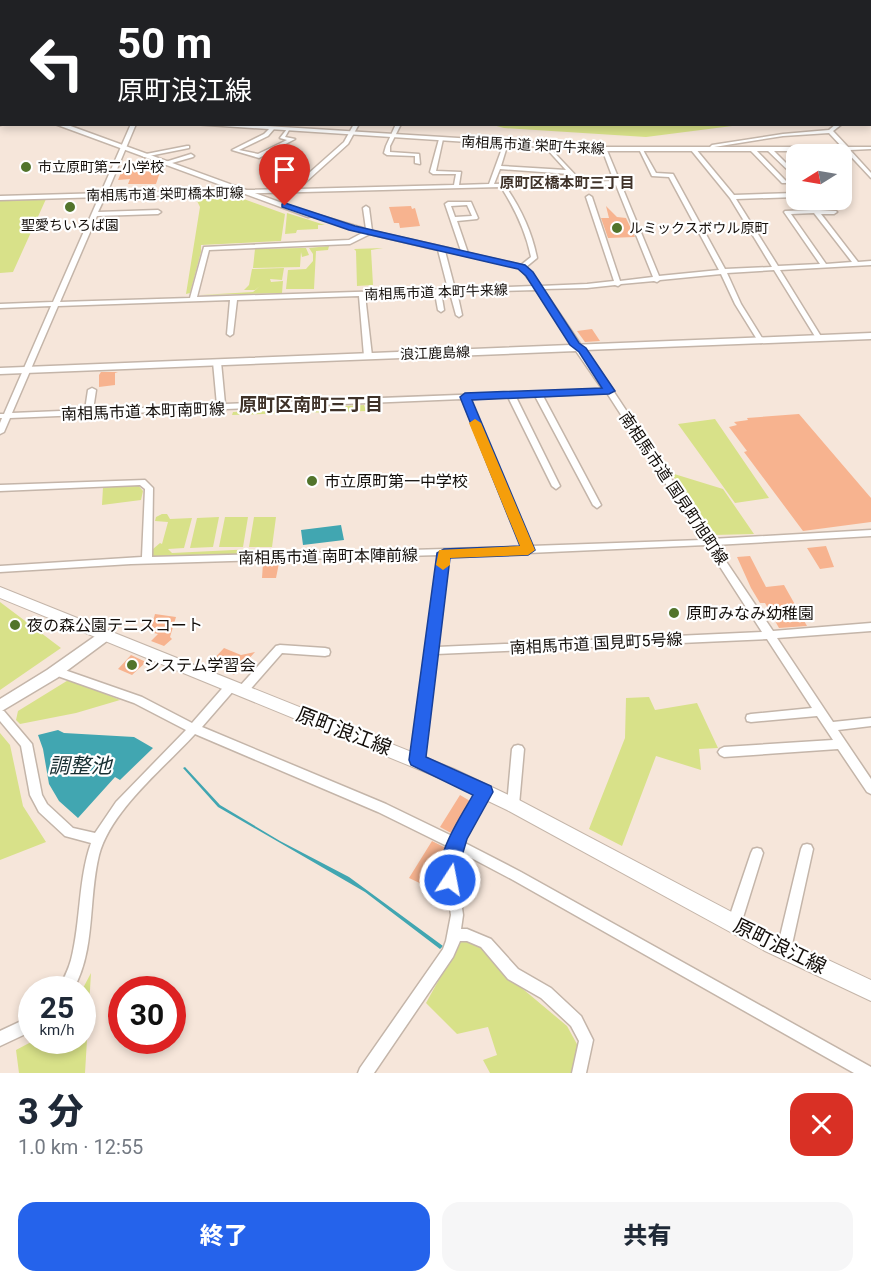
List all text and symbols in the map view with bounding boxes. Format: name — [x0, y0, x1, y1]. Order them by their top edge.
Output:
text: 50 m — [117, 19, 212, 68]
icon: left — [18, 24, 96, 102]
text: 原町浪江線 — [117, 75, 252, 107]
street label: 南相馬市道 栄町牛来線 — [461, 133, 605, 157]
pin — [259, 144, 310, 206]
north arrow — [786, 144, 852, 210]
map controls — [786, 144, 852, 210]
icon: arrive — [268, 153, 301, 186]
place label: 市立原町第二小学校 — [38, 159, 164, 175]
marker: 市立原町第二小学校 — [19, 160, 33, 174]
district label: 原町区橋本町三丁目 — [499, 174, 635, 192]
street label: 南相馬市道 栄町橋本町線 — [86, 185, 244, 203]
marker: 聖愛ちいろば園 — [63, 200, 77, 214]
place label: 聖愛ちいろば園 — [21, 217, 119, 233]
place label: ルミックスボウル原町 — [629, 220, 769, 236]
marker: ルミックスボウル原町 — [610, 221, 624, 235]
street label: 南相馬市道 本町牛来線 — [364, 282, 508, 302]
street label: 浪江鹿島線 — [400, 344, 470, 362]
district label: 原町区南町三丁目 — [239, 394, 383, 415]
street label: 南相馬市道 本町南町線 — [61, 399, 225, 424]
street label: 南相馬市道 国見町旭町線 — [615, 408, 732, 568]
place label: 市立原町第一中学校 — [324, 472, 468, 491]
marker: 市立原町第一中学校 — [305, 474, 319, 488]
street label: 南相馬市道 南町本陣前線 — [238, 545, 418, 568]
place label: 原町みなみ幼稚園 — [686, 604, 814, 623]
marker: 原町みなみ幼稚園 — [667, 606, 681, 620]
place label: 夜の森公園テニスコート — [27, 616, 203, 635]
marker: 夜の森公園テニスコート — [8, 618, 22, 632]
street label: 南相馬市道 国見町5号線 — [509, 629, 683, 658]
place label: システム学習会 — [144, 656, 256, 675]
marker: システム学習会 — [125, 658, 139, 672]
street label: 原町浪江線 — [293, 702, 395, 760]
water label: 調整池 — [49, 754, 113, 778]
position arrow — [418, 848, 482, 912]
street label: 原町浪江線 — [730, 913, 830, 979]
speed limit sign: 30 — [108, 976, 186, 1054]
text: 25 — [40, 990, 74, 1025]
text: km/h — [39, 1021, 75, 1039]
text: 3 分 — [18, 1091, 84, 1133]
button: close — [790, 1093, 853, 1156]
text: 1.0 km · 12:55 — [18, 1135, 143, 1159]
button: 終了 — [18, 1202, 430, 1271]
button: 共有 — [442, 1202, 853, 1271]

